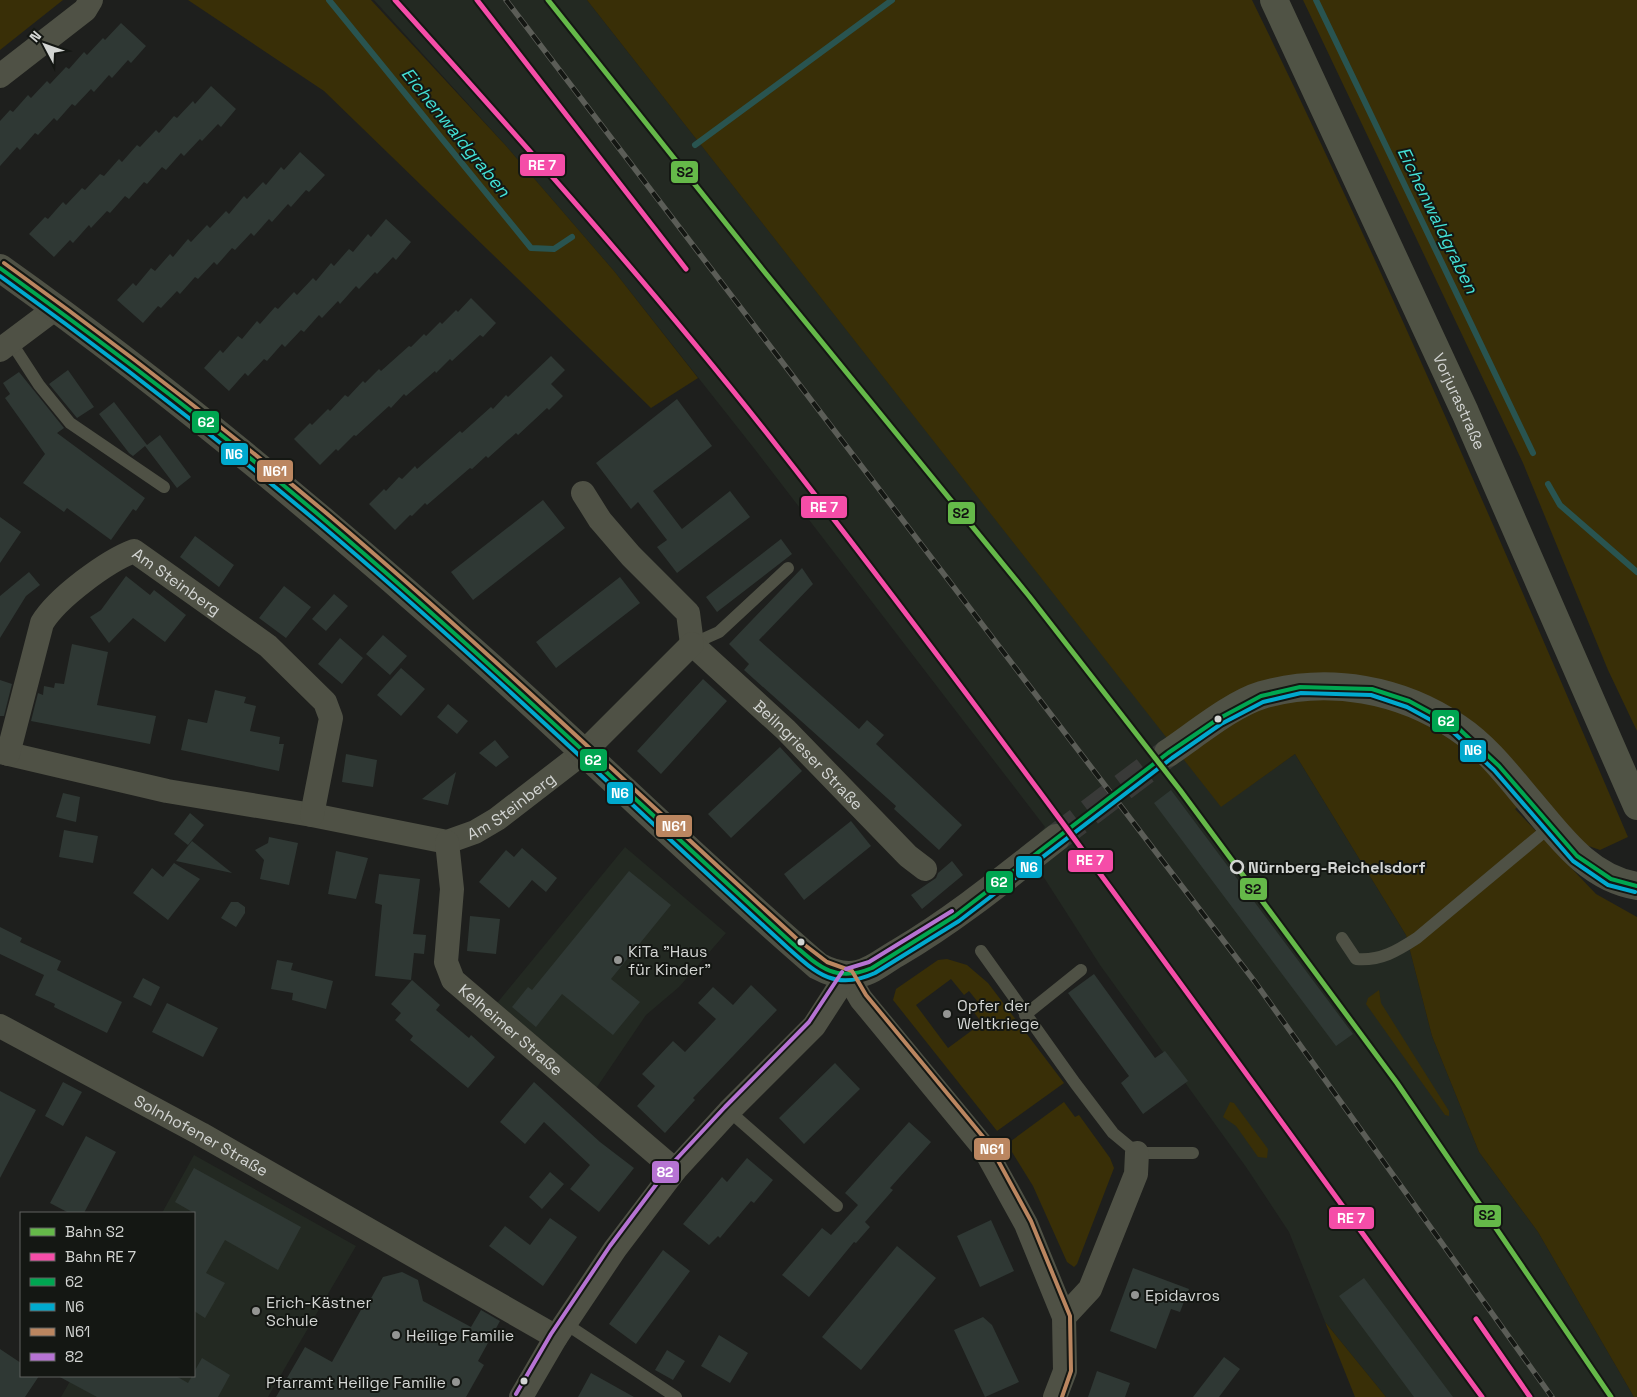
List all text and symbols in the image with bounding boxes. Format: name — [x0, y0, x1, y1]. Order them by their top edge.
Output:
north arrow — [20, 20, 70, 70]
text: N — [25, 27, 45, 46]
water label: Eichenwaldgraben — [397, 63, 516, 202]
water label: Eichenwaldgraben — [1393, 143, 1484, 298]
line badge: RE 7 — [519, 153, 566, 177]
text: RE 7 — [528, 156, 556, 174]
line badge: S2 — [670, 160, 699, 184]
text: S2 — [677, 163, 693, 181]
street label: Vorjurastraße — [1428, 349, 1491, 453]
line badge: 62 — [191, 410, 220, 434]
text: 62 — [198, 413, 214, 431]
line badge: N6 — [220, 442, 249, 466]
text: N6 — [225, 445, 243, 463]
line badge: N61 — [256, 459, 294, 483]
text: N61 — [263, 462, 287, 480]
line badge: RE 7 — [800, 495, 848, 519]
text: RE 7 — [810, 498, 838, 516]
line badge: S2 — [947, 501, 976, 525]
text: S2 — [953, 504, 969, 522]
street label: Am Steinberg — [128, 543, 225, 620]
street label: Beilngrieser Straße — [749, 695, 868, 814]
line badge: 62 — [1431, 709, 1460, 733]
text: 62 — [1438, 712, 1454, 730]
unlabelled marker — [1213, 714, 1223, 724]
line badge: N6 — [1459, 739, 1487, 763]
text: N6 — [1464, 741, 1482, 759]
line badge: 62 — [579, 748, 608, 772]
text: 62 — [585, 751, 601, 769]
street label: Am Steinberg — [464, 768, 559, 845]
line badge: N6 — [606, 781, 634, 805]
text: N6 — [611, 784, 629, 802]
line badge: N61 — [655, 814, 693, 838]
text: N61 — [662, 817, 686, 835]
line badge: RE 7 — [1067, 849, 1114, 873]
text: RE 7 — [1076, 851, 1104, 869]
line badge: N6 — [1015, 855, 1043, 879]
place label: Nürnberg-Reichelsdorf — [1248, 857, 1425, 878]
text: N6 — [1020, 858, 1038, 876]
marker: Nürnberg-Reichelsdorf — [1230, 860, 1244, 874]
line badge: 62 — [985, 870, 1014, 894]
text: 62 — [991, 873, 1007, 891]
line badge: S2 — [1239, 877, 1268, 901]
text: S2 — [1245, 880, 1261, 898]
unlabelled marker — [796, 937, 806, 947]
place label: KiTa "Haus für Kinder" — [628, 941, 711, 980]
marker: KiTa "Haus für Kinder" — [612, 954, 624, 966]
street label: Kelheimer Straße — [454, 979, 568, 1080]
place label: Opfer der Weltkriege — [957, 995, 1039, 1034]
marker: Opfer der Weltkriege — [941, 1008, 953, 1020]
street label: Solnhofener Straße — [131, 1090, 272, 1181]
line badge: N61 — [973, 1137, 1011, 1161]
text: N61 — [980, 1140, 1004, 1158]
line badge: 82 — [651, 1160, 680, 1184]
text: 82 — [657, 1163, 673, 1181]
line badge: S2 — [1473, 1204, 1502, 1228]
line badge: RE 7 — [1328, 1206, 1375, 1230]
text: S2 — [1479, 1206, 1495, 1224]
text: RE 7 — [1337, 1209, 1365, 1227]
legend — [20, 1212, 195, 1377]
text: Bahn S2 — [65, 1222, 124, 1241]
text: Bahn RE 7 — [65, 1247, 136, 1266]
text: 62 — [65, 1272, 83, 1291]
place label: Epidavros — [1145, 1285, 1220, 1306]
marker: Epidavros — [1129, 1289, 1141, 1301]
place label: Erich-Kästner Schule — [266, 1292, 371, 1331]
text: N6 — [65, 1297, 84, 1316]
marker: Erich-Kästner Schule — [250, 1305, 262, 1317]
text: N61 — [65, 1322, 90, 1341]
place label: Heilige Familie — [406, 1325, 514, 1346]
marker: Heilige Familie — [390, 1329, 402, 1341]
text: 82 — [65, 1347, 83, 1366]
place label: Pfarramt Heilige Familie — [266, 1372, 446, 1393]
marker: Pfarramt Heilige Familie — [450, 1376, 462, 1388]
unlabelled marker — [519, 1376, 529, 1386]

